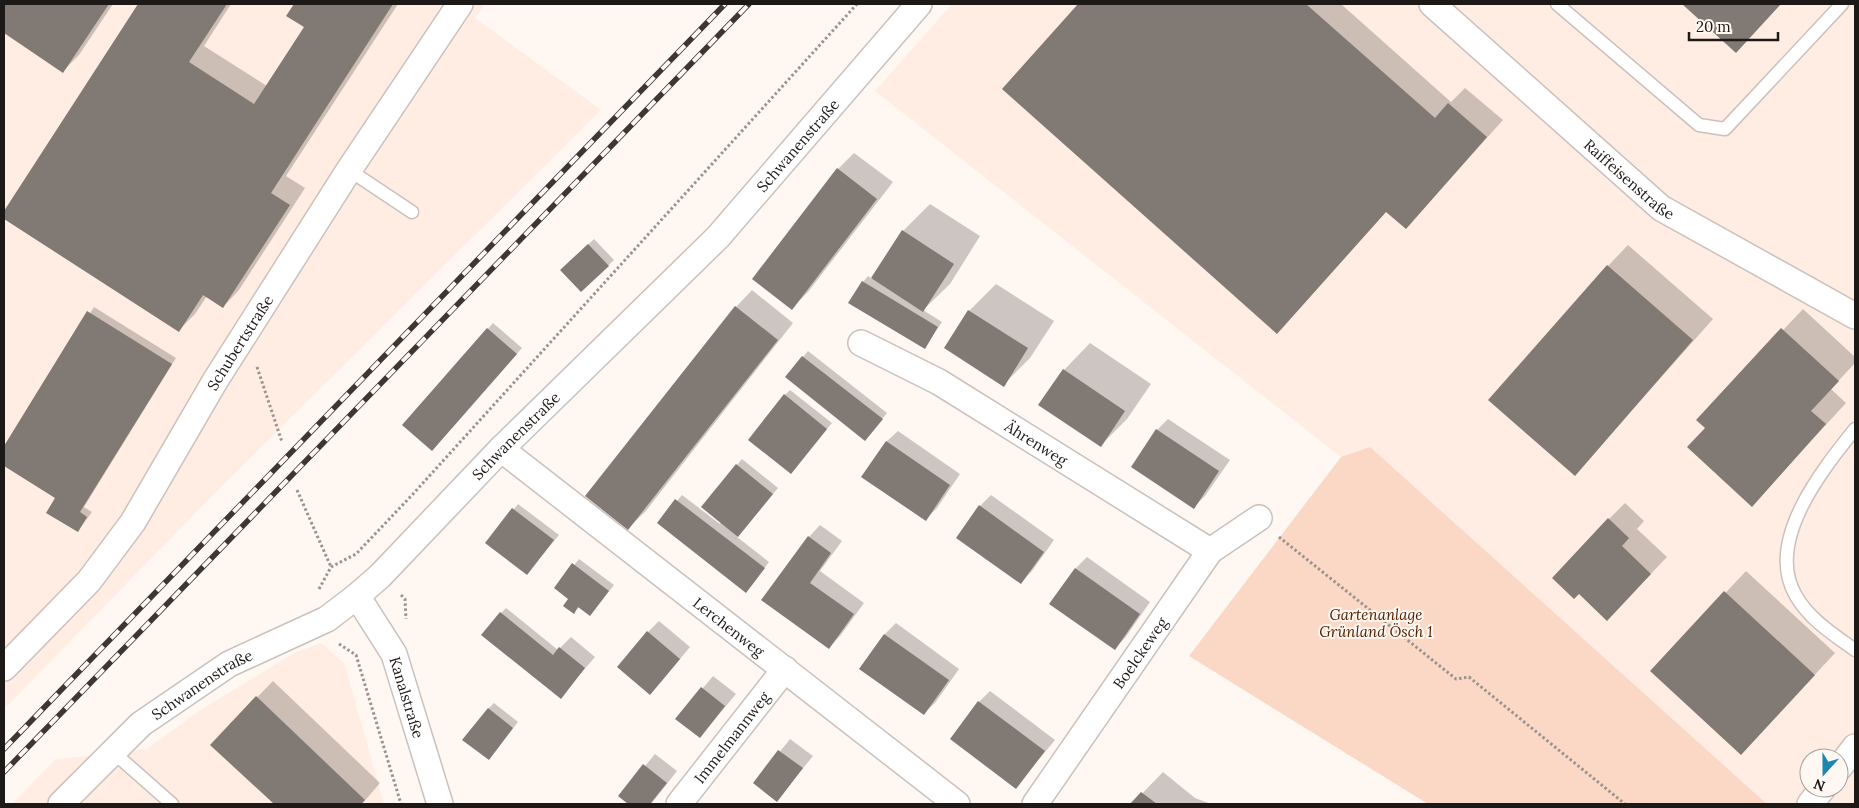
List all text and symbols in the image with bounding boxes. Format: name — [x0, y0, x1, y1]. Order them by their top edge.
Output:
scale bar — [1689, 10, 1778, 42]
text: 20 m — [1696, 17, 1731, 36]
street label: Schwanenstraße — [752, 95, 843, 195]
street label: Raiffeisenstraße — [1580, 135, 1678, 223]
street label: Schubertstraße — [202, 291, 277, 393]
street label: Schwanenstraße — [468, 388, 564, 483]
street label: Ährenweg — [1001, 416, 1072, 470]
street label: Lerchenweg — [689, 593, 769, 661]
park label: Gartenanlage Grünland Ösch 1 — [1319, 605, 1433, 641]
street label: Boelckeweg — [1108, 613, 1171, 692]
street label: Schwanenstraße — [148, 645, 255, 724]
street label: Kanalstraße — [386, 654, 429, 740]
street label: Immelmannweg — [690, 687, 774, 787]
north arrow — [1799, 748, 1849, 798]
text: N — [1811, 775, 1828, 795]

